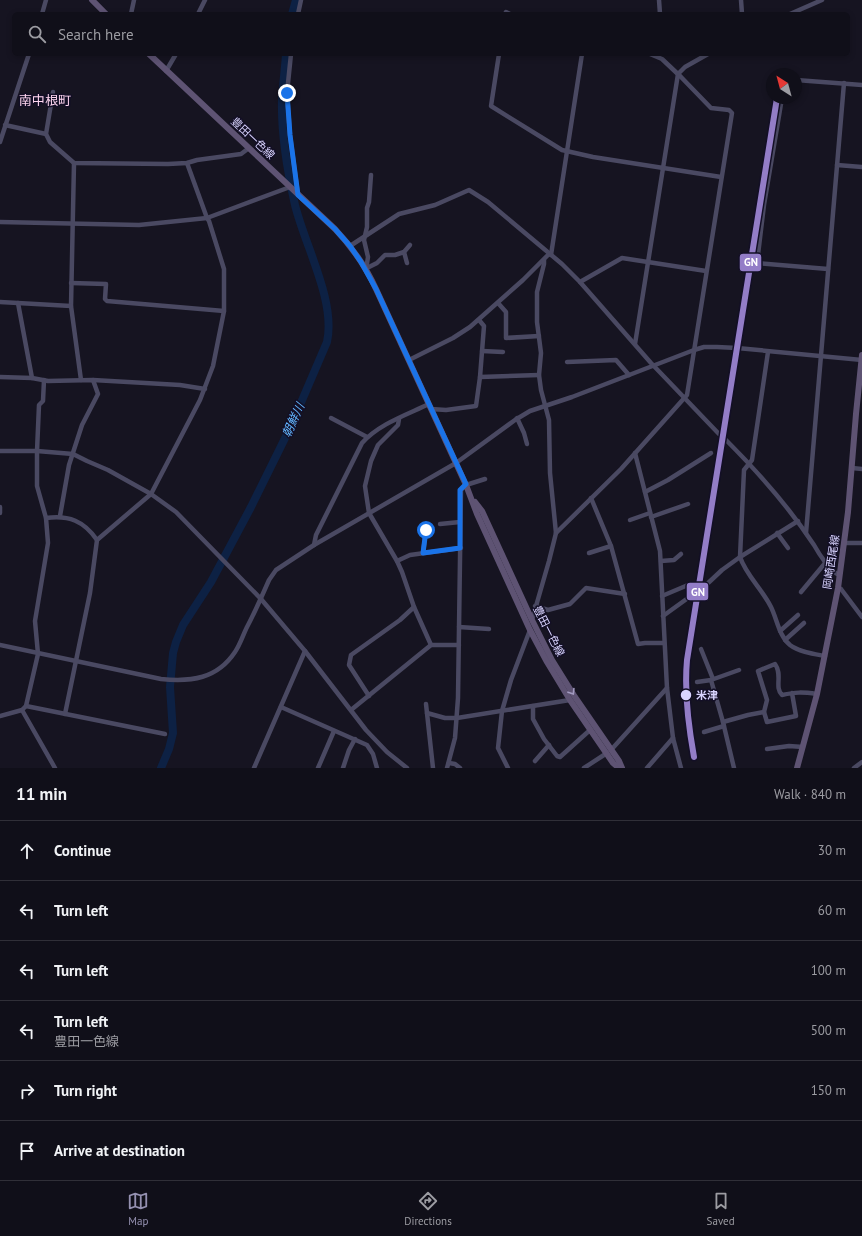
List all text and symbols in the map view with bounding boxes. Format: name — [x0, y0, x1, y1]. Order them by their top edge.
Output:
search box — [12, 12, 850, 56]
icon: search — [26, 23, 48, 45]
text: Search here — [58, 25, 134, 44]
north arrow — [766, 68, 802, 104]
route end — [278, 84, 296, 102]
district label: 南中根町 — [19, 92, 71, 109]
street label: 豊田一色線 — [228, 114, 278, 162]
line badge: GN — [739, 253, 762, 272]
text: GN — [744, 255, 758, 269]
water label: 朝鮮川 — [279, 399, 308, 439]
route start — [417, 521, 435, 539]
street label: 岡崎西尾線 — [820, 534, 842, 590]
line badge: GN — [686, 582, 709, 601]
text: GN — [691, 585, 705, 599]
street label: 豊田一色線 — [530, 603, 568, 659]
one-way arrow — [567, 688, 575, 695]
marker: 米津 — [679, 688, 693, 702]
place label: 米津 — [696, 688, 718, 702]
text: 11 min — [16, 783, 67, 805]
text: Walk · 840 m — [774, 786, 846, 803]
icon: ahead — [16, 840, 38, 862]
text: Continue — [54, 841, 111, 860]
text: 30 m — [818, 842, 846, 859]
icon: left — [16, 900, 38, 922]
text: Turn left — [54, 901, 108, 920]
text: 60 m — [818, 902, 846, 919]
icon: left — [16, 960, 38, 982]
text: Turn left — [54, 961, 108, 980]
text: 100 m — [811, 962, 846, 979]
text: Turn left — [54, 1012, 108, 1031]
icon: left — [16, 1020, 38, 1042]
text: 500 m — [811, 1022, 846, 1039]
text: 豊田一色線 — [54, 1033, 119, 1050]
icon: right — [16, 1080, 38, 1102]
text: Turn right — [54, 1081, 117, 1100]
text: 150 m — [811, 1082, 846, 1099]
icon: arrive — [16, 1140, 38, 1162]
text: Arrive at destination — [54, 1141, 185, 1160]
tab: Map — [127, 1190, 149, 1228]
tab: Directions — [404, 1190, 452, 1228]
tab: Saved — [707, 1190, 735, 1228]

